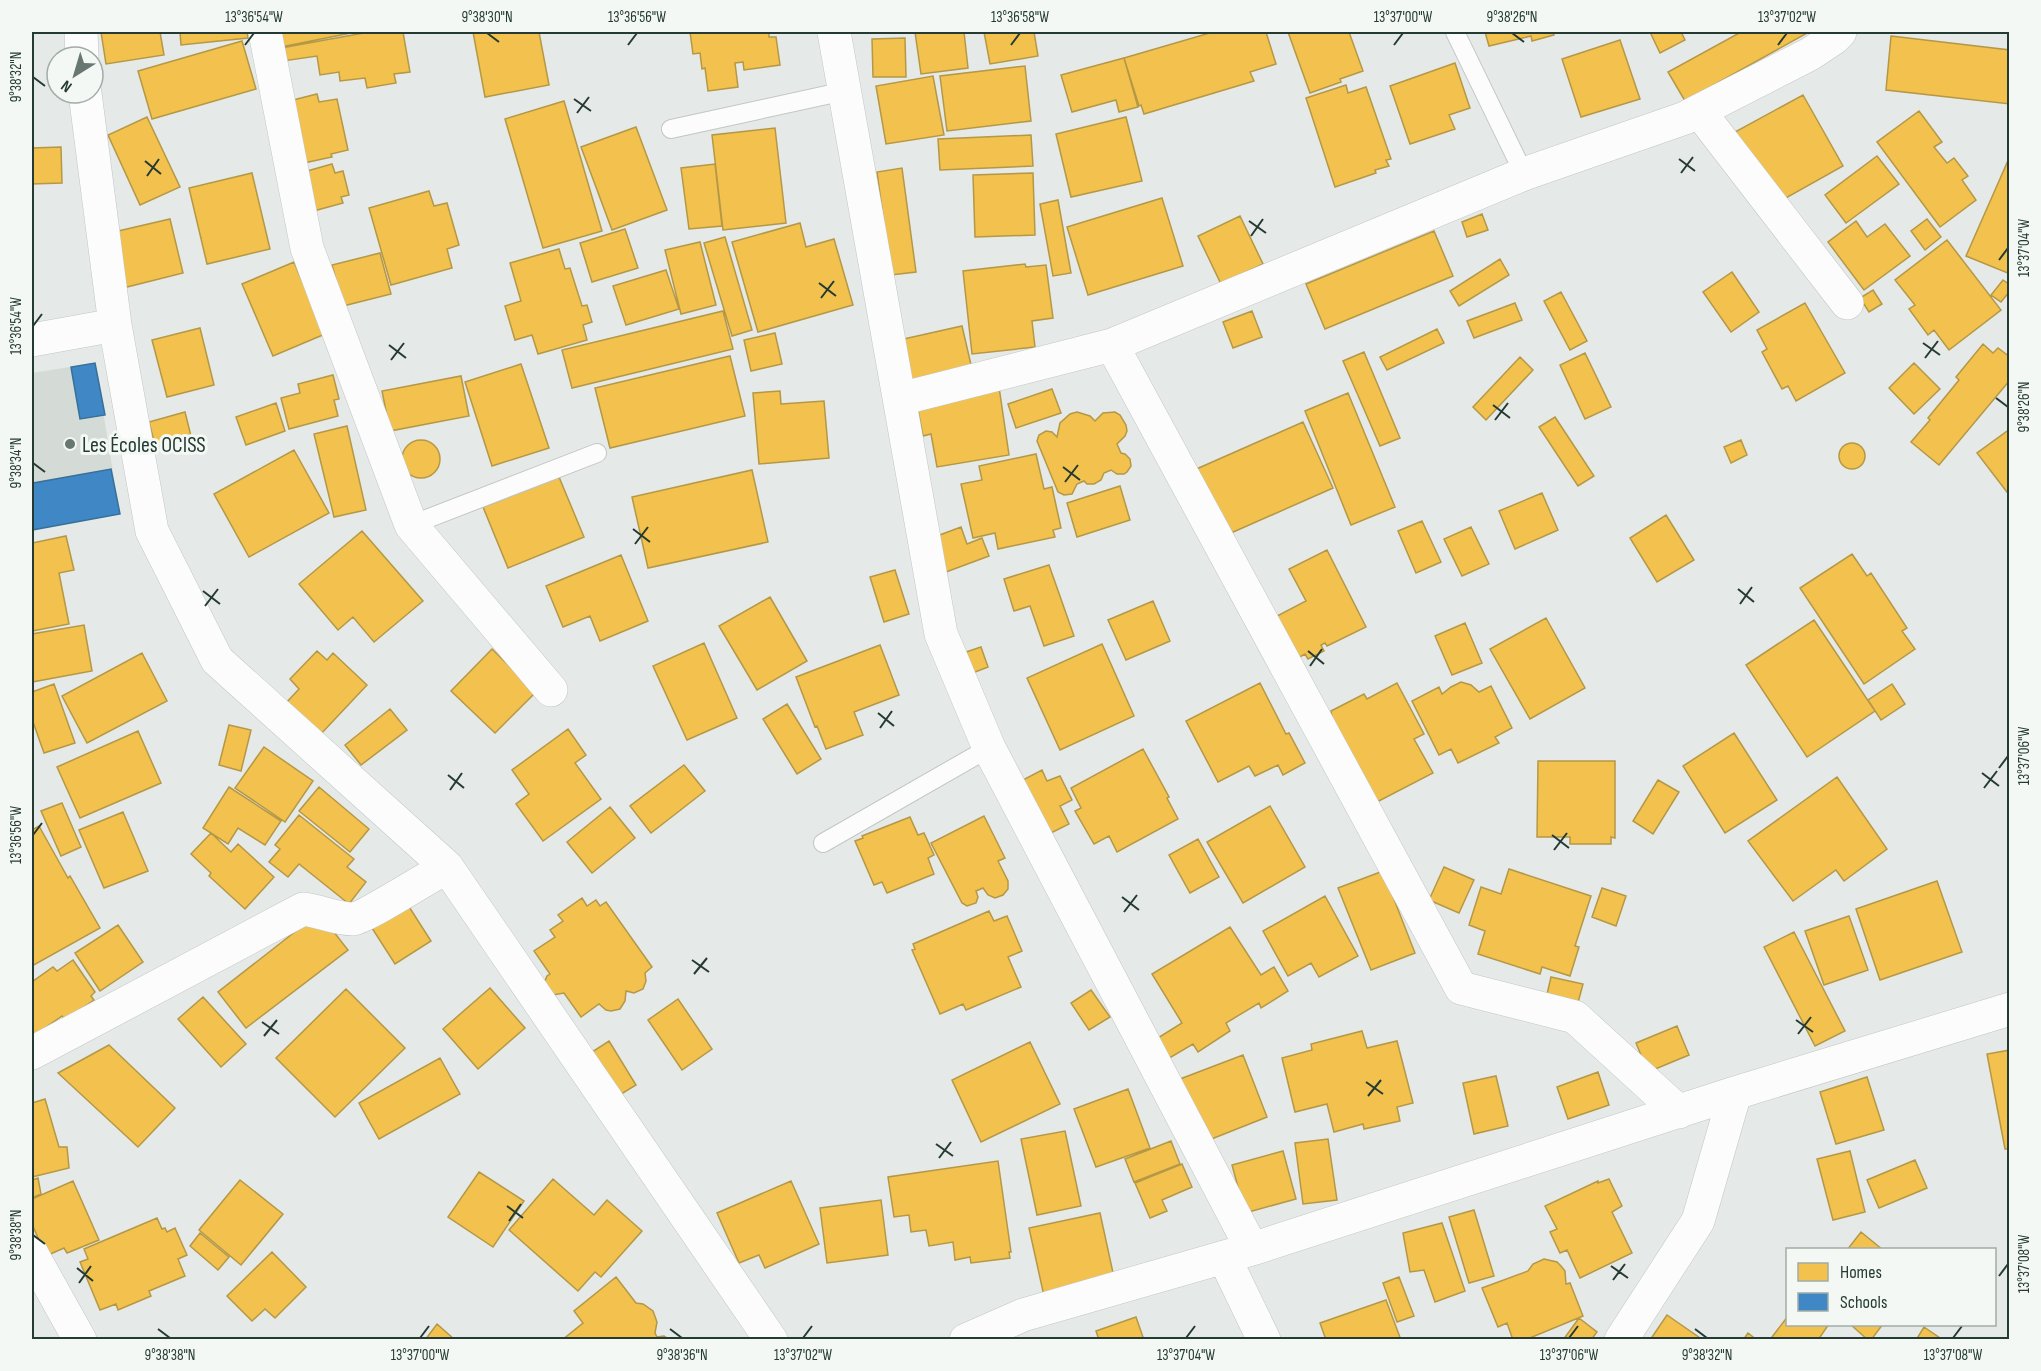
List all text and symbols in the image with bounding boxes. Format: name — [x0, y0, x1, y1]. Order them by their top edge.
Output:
text: 13°36'54"W — [225, 8, 283, 27]
text: 9°38'30"N — [461, 8, 513, 27]
text: 13°36'56"W — [608, 8, 666, 27]
text: 13°36'58"W — [991, 8, 1049, 27]
text: 13°37'00"W — [1374, 8, 1433, 27]
text: 9°38'26"N — [1486, 8, 1538, 27]
text: 13°37'02"W — [1758, 8, 1816, 27]
north arrow — [45, 45, 105, 105]
text: 9°38'32"N — [7, 52, 26, 102]
text: N — [58, 76, 76, 96]
text: 13°37'04"W — [2015, 219, 2034, 277]
text: 13°36'54"W — [7, 297, 26, 355]
text: 9°38'26"N — [2015, 381, 2034, 433]
place label: Les Écoles OCISS — [82, 432, 206, 459]
marker: Les Écoles OCISS — [63, 437, 77, 451]
text: 9°38'34"N — [7, 438, 26, 488]
text: 13°37'06"W — [2015, 727, 2034, 785]
text: 13°36'56"W — [7, 806, 26, 864]
text: 9°38'38"N — [7, 1209, 26, 1261]
text: 13°37'08"W — [2015, 1235, 2034, 1293]
legend — [1786, 1248, 1996, 1326]
text: Homes — [1840, 1262, 1882, 1283]
text: Schools — [1840, 1292, 1887, 1313]
text: 9°38'38"N — [144, 1346, 196, 1365]
text: 13°37'00"W — [391, 1346, 450, 1365]
text: 9°38'36"N — [656, 1346, 708, 1365]
text: 13°37'02"W — [774, 1346, 832, 1365]
text: 13°37'04"W — [1157, 1346, 1215, 1365]
text: 13°37'06"W — [1540, 1346, 1598, 1365]
text: 9°38'32"N — [1682, 1346, 1732, 1365]
text: 13°37'08"W — [1924, 1346, 1982, 1365]

